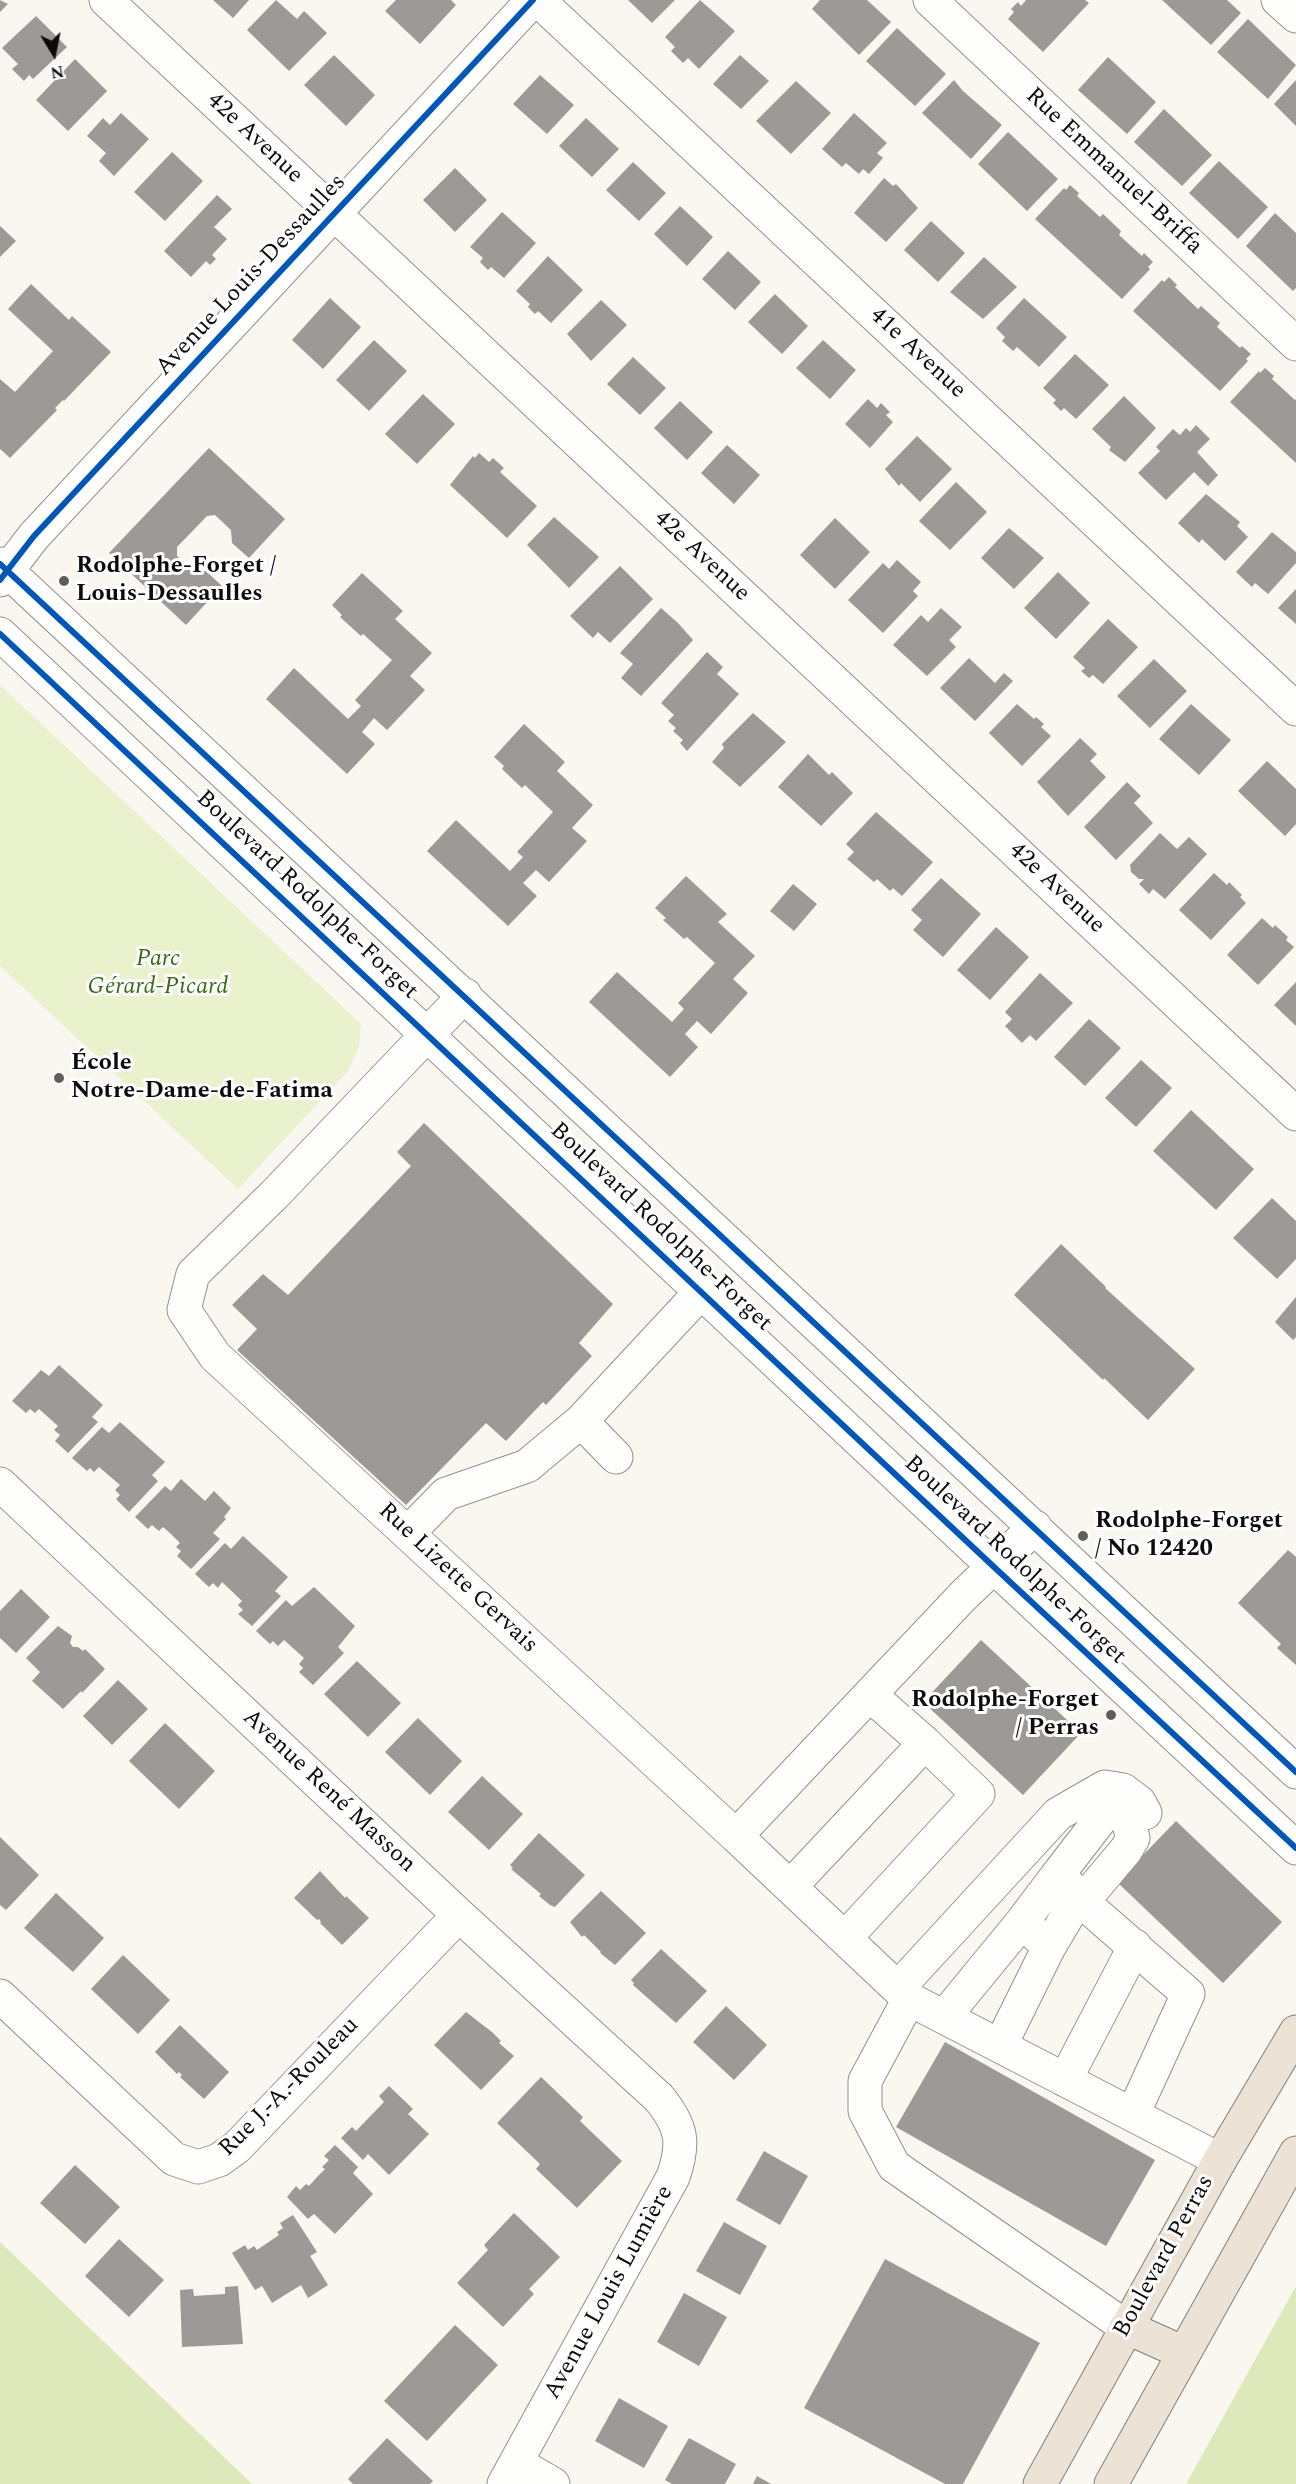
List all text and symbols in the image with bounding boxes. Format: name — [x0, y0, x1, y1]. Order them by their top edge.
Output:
north arrow — [24, 24, 84, 84]
text: N — [49, 59, 66, 85]
street label: Rue Emmanuel-Briffa — [1018, 83, 1208, 261]
street label: 42e Avenue — [200, 87, 308, 191]
street label: Avenue Louis-Dessaulles — [151, 169, 353, 383]
street label: 41e Avenue — [863, 302, 971, 406]
street label: 42e Avenue — [647, 505, 755, 609]
place label: Rodolphe-Forget / Louis-Dessaulles — [76, 553, 276, 609]
marker: Rodolphe-Forget / Louis-Dessaulles — [57, 574, 71, 588]
street label: Boulevard Rodolphe-Forget — [189, 785, 423, 1007]
street label: 42e Avenue — [1002, 837, 1110, 941]
park label: Parc Gérard-Picard — [88, 946, 228, 1002]
place label: École Notre-Dame-de-Fatima — [71, 1050, 333, 1106]
marker: École Notre-Dame-de-Fatima — [52, 1071, 66, 1085]
street label: Boulevard Rodolphe-Forget — [543, 1117, 777, 1339]
street label: Boulevard Rodolphe-Forget — [897, 1450, 1131, 1672]
street label: Rue Lizette Gervais — [371, 1498, 543, 1660]
place label: Rodolphe-Forget / No 12420 — [1095, 1508, 1283, 1564]
marker: Rodolphe-Forget / No 12420 — [1076, 1529, 1090, 1543]
place label: Rodolphe-Forget / Perras — [911, 1687, 1099, 1743]
street label: Avenue René Masson — [235, 1704, 421, 1880]
marker: Rodolphe-Forget / Perras — [1104, 1708, 1118, 1722]
street label: Rue J.-A.-Rouleau — [214, 2012, 366, 2164]
street label: Boulevard Perras — [1108, 2171, 1222, 2343]
street label: Avenue Louis Lumière — [539, 2181, 681, 2405]

